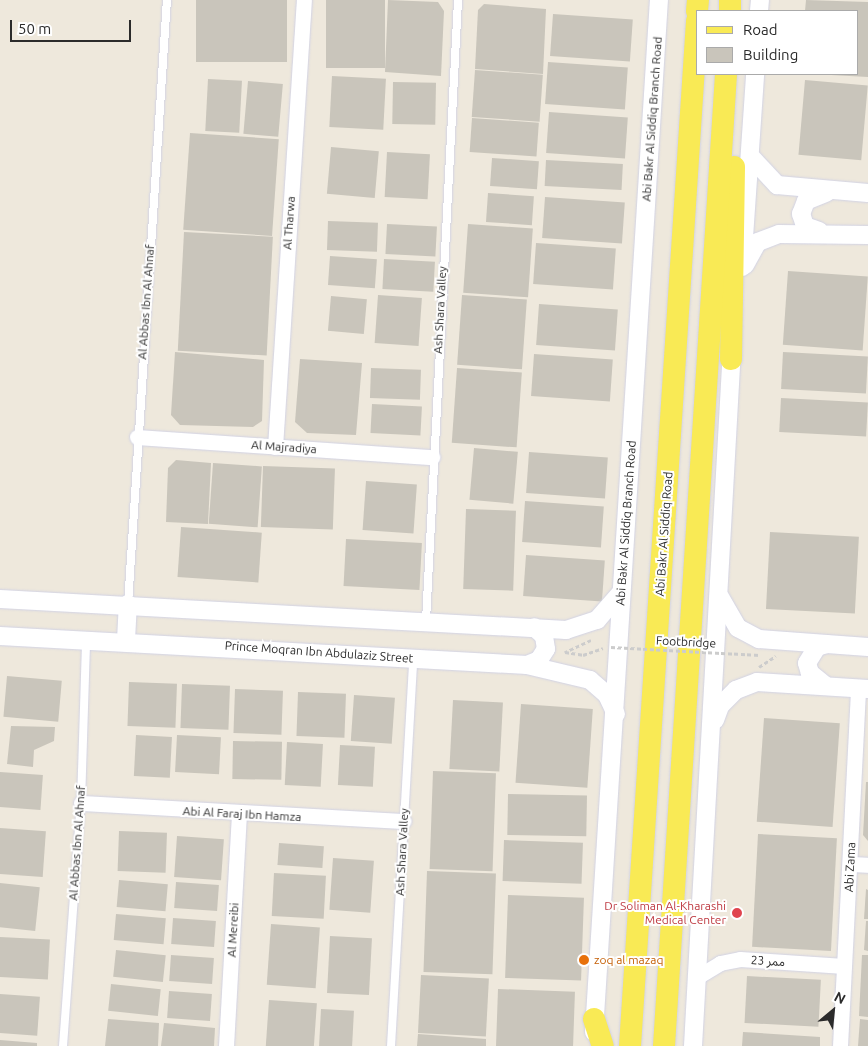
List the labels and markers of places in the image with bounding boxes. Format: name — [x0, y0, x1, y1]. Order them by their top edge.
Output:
place label: Dr Soliman Al-Kharashi Medical Center — [604, 899, 726, 927]
marker: Dr Soliman Al-Kharashi Medical Center — [730, 906, 744, 920]
place label: zoq al mazaq — [594, 953, 663, 967]
marker: zoq al mazaq — [578, 954, 590, 966]

